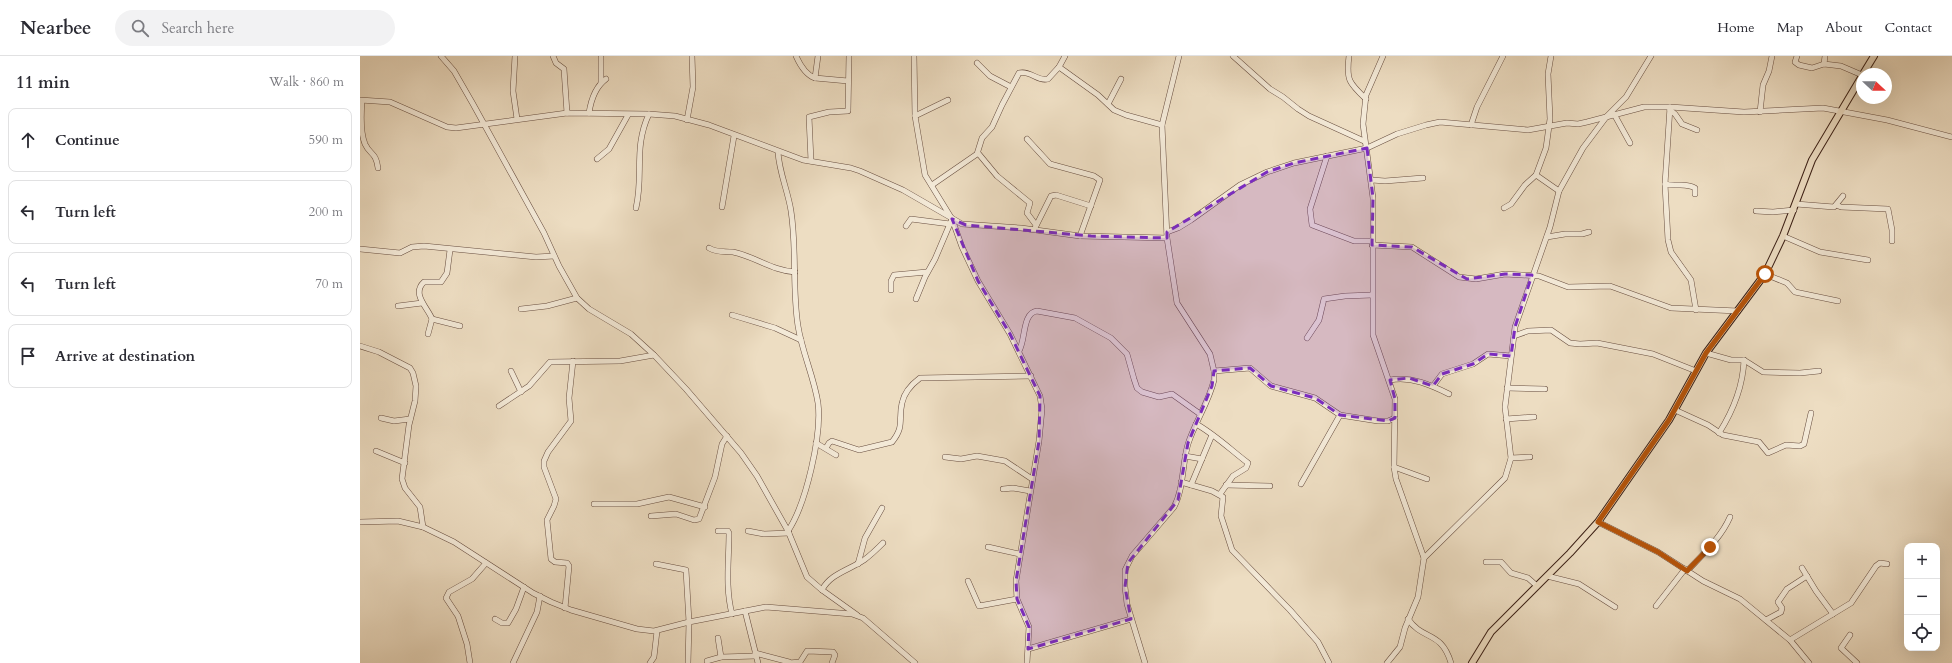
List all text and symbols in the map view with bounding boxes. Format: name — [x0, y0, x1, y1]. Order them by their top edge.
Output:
search box — [115, 10, 395, 46]
text: Nearbee — [20, 15, 91, 41]
icon: search — [129, 17, 151, 39]
text: Search here — [161, 18, 234, 38]
text: Home — [1717, 18, 1755, 37]
text: Map — [1777, 18, 1803, 37]
text: About — [1825, 18, 1862, 37]
text: Contact — [1884, 18, 1932, 37]
north arrow — [1856, 68, 1892, 104]
text: 11 min — [16, 71, 70, 94]
text: Walk · 860 m — [269, 73, 344, 91]
icon: ahead — [17, 129, 39, 151]
text: Continue — [55, 130, 120, 150]
text: 590 m — [309, 131, 343, 149]
icon: left — [17, 201, 39, 223]
text: Turn left — [55, 202, 116, 222]
text: 200 m — [309, 203, 343, 221]
route start — [1756, 265, 1774, 283]
icon: left — [17, 273, 39, 295]
text: Turn left — [55, 274, 116, 294]
text: 70 m — [315, 275, 343, 293]
icon: arrive — [17, 345, 39, 367]
text: Arrive at destination — [55, 346, 195, 366]
route end — [1701, 538, 1719, 556]
map controls — [1904, 543, 1940, 651]
button: + — [1904, 543, 1940, 579]
button: − — [1904, 579, 1940, 615]
button: locate — [1904, 615, 1940, 651]

